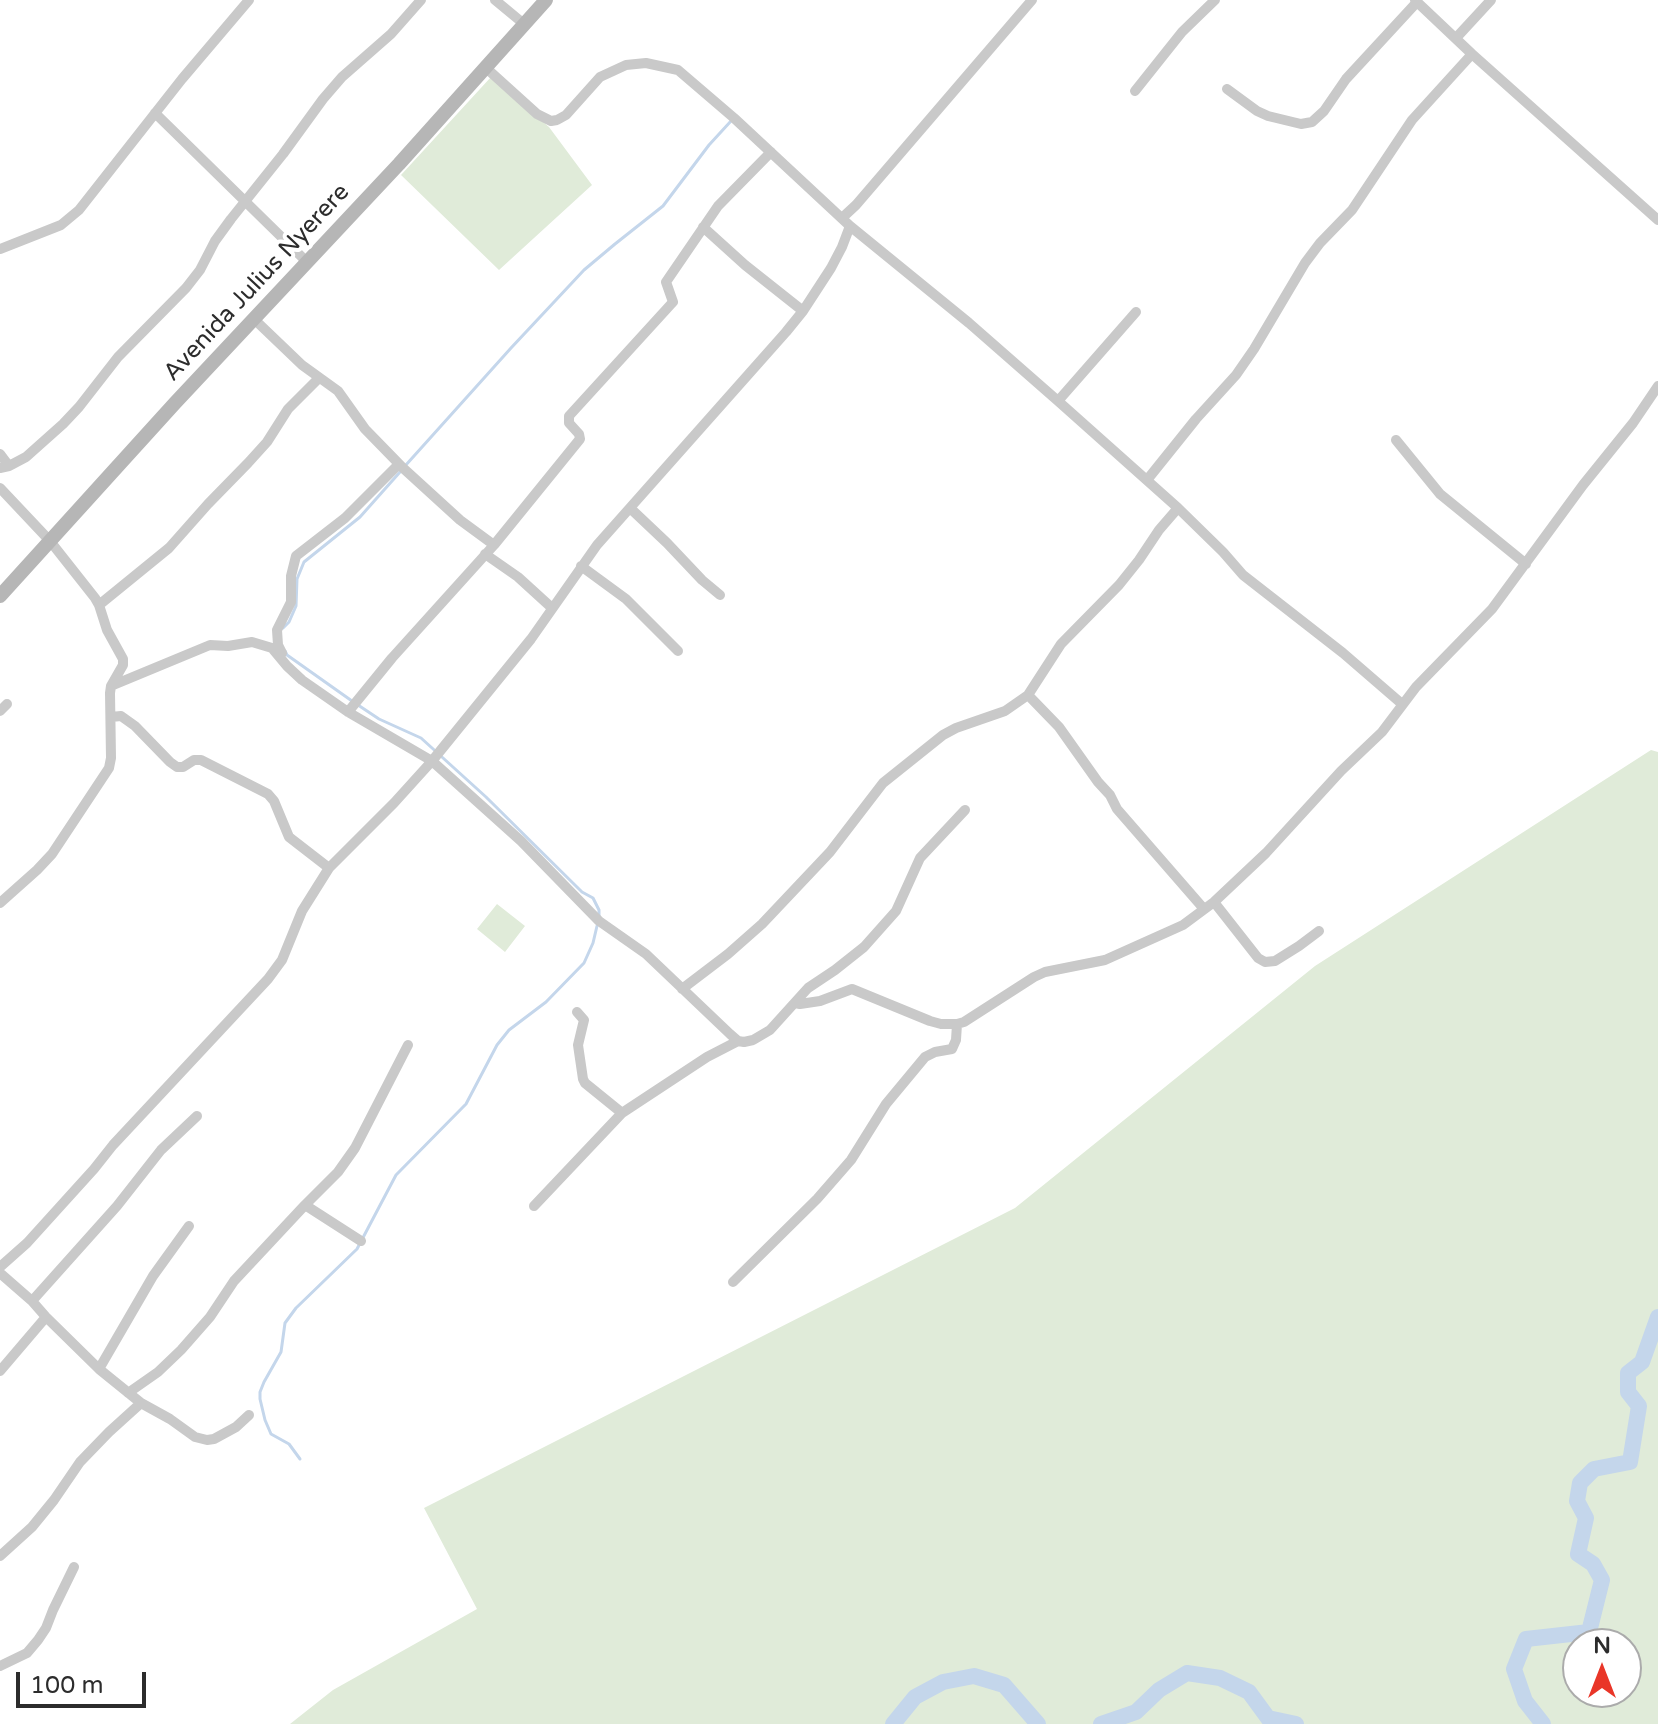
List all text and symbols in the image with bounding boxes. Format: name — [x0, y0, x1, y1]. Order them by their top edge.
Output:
street label: Avenida Julius Nyerere — [158, 178, 356, 388]
north arrow — [1562, 1628, 1642, 1708]
text: N — [1593, 1633, 1611, 1659]
scale bar — [20, 1656, 150, 1706]
text: 100 m — [30, 1671, 104, 1700]

